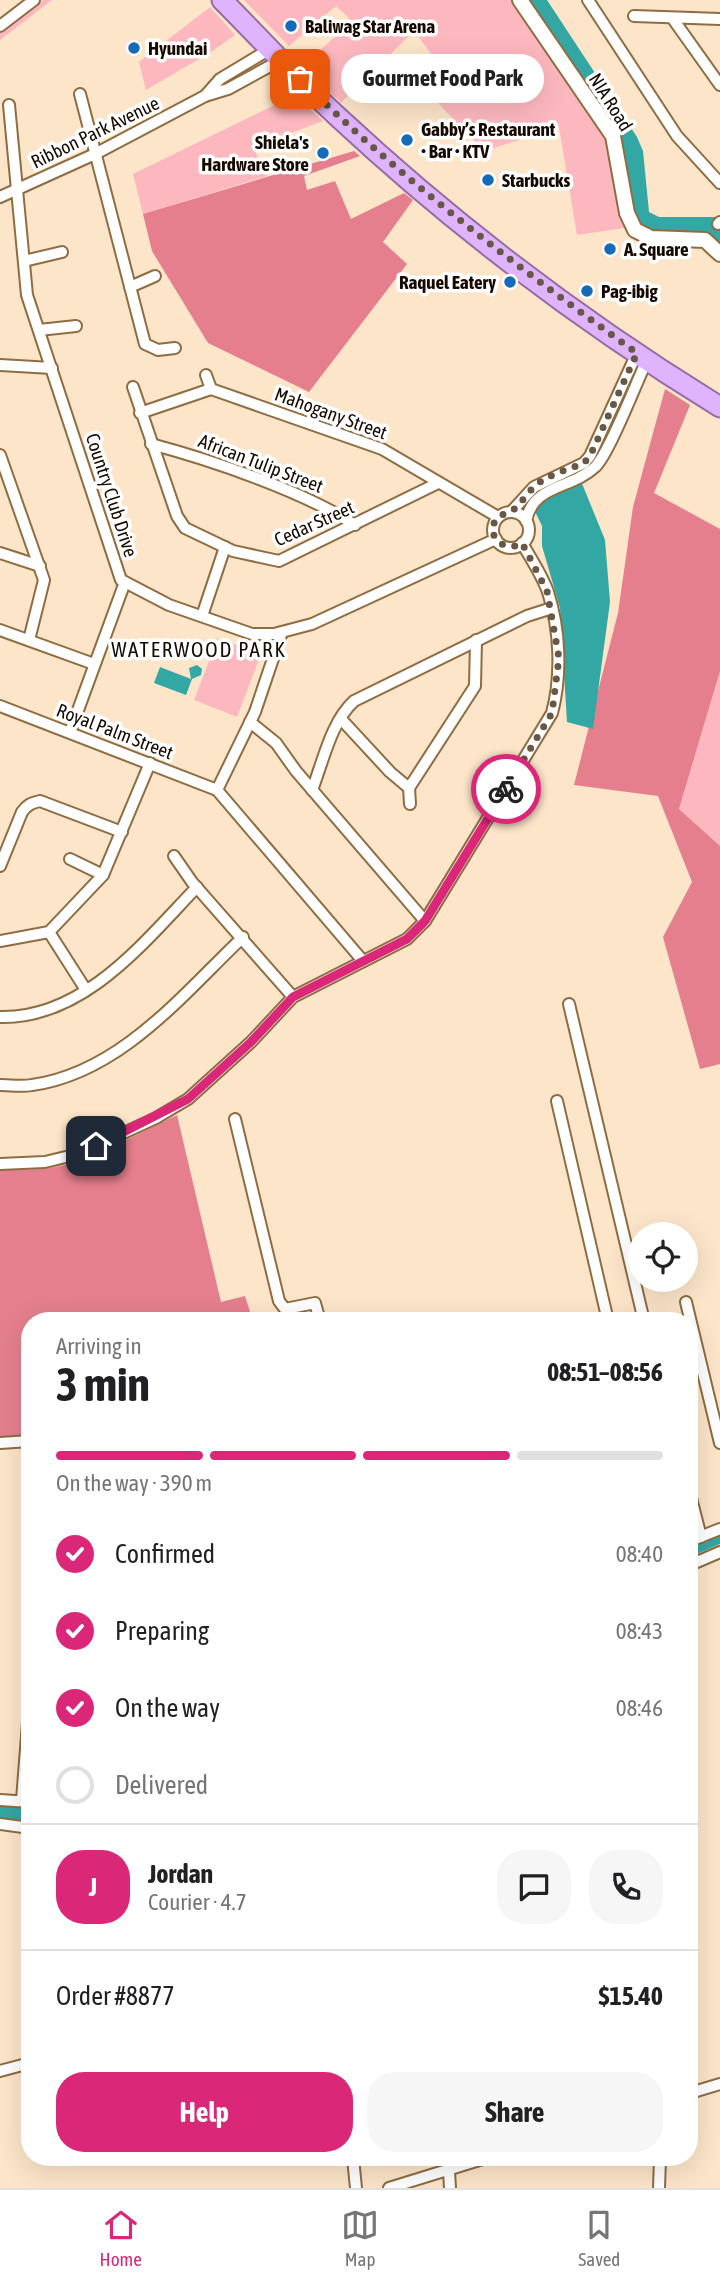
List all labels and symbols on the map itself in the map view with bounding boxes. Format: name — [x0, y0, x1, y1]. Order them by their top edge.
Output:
place label: Baliwag Star Arena — [305, 15, 435, 37]
marker: Baliwag Star Arena — [283, 18, 299, 34]
place label: Hyundai — [148, 37, 207, 59]
marker: Hyundai — [126, 40, 142, 56]
pin — [270, 49, 330, 109]
callout: Gourmet Food Park — [342, 55, 545, 104]
street label: NIA Road — [585, 69, 637, 135]
street label: Ribbon Park Avenue — [27, 92, 163, 172]
place label: Gabby’s Restaurant • Bar • KTV — [421, 118, 556, 162]
place label: Shiela's Hardware Store — [201, 131, 309, 175]
marker: Gabby’s Restaurant • Bar • KTV — [399, 132, 415, 148]
marker: Shiela's Hardware Store — [315, 145, 331, 161]
place label: Starbucks — [502, 169, 570, 191]
marker: Starbucks — [480, 172, 496, 188]
place label: A. Square — [623, 238, 689, 260]
marker: A. Square — [602, 241, 618, 257]
place label: Raquel Eatery — [399, 271, 496, 293]
marker: Raquel Eatery — [502, 274, 518, 290]
place label: Pag-ibig — [601, 280, 658, 302]
marker: Pag-ibig — [579, 283, 595, 299]
street label: Mahogany Street — [272, 383, 390, 443]
street label: African Tulip Street — [196, 429, 326, 497]
street label: Country Club Drive — [82, 430, 142, 560]
street label: Cedar Street — [271, 496, 357, 550]
district label: WATERWOOD PARK — [111, 637, 287, 661]
street label: Royal Palm Street — [54, 699, 176, 763]
courier — [471, 754, 541, 824]
pin — [66, 1116, 126, 1176]

